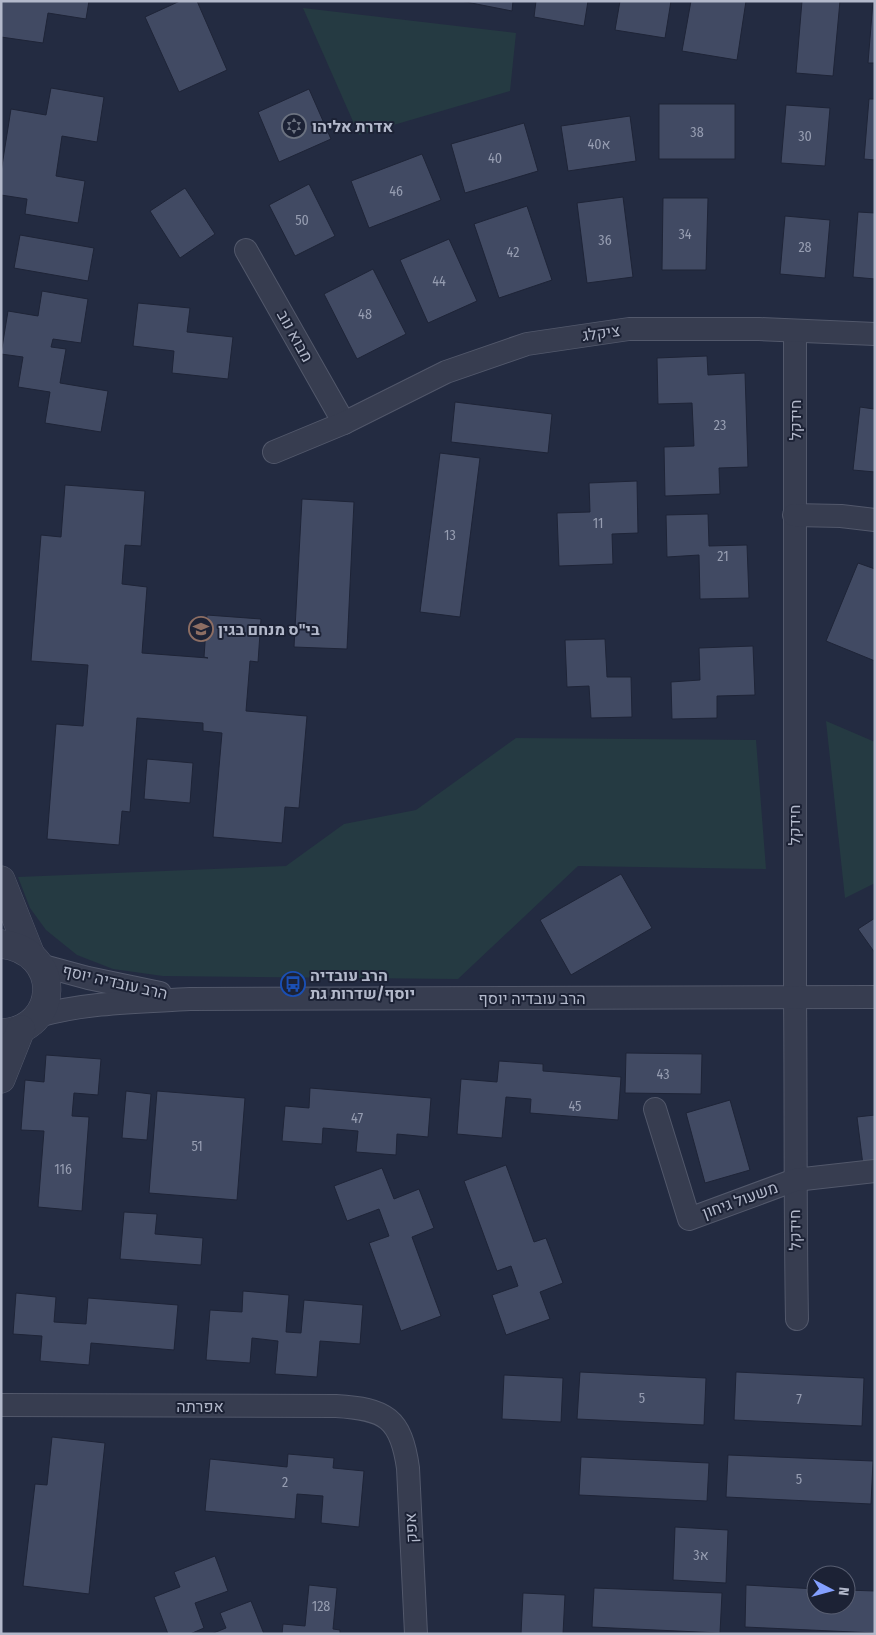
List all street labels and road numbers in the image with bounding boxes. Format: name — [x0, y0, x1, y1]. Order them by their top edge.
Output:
street label: מבוא נוב — [273, 307, 317, 365]
street label: ציקלג — [581, 321, 621, 345]
street label: חידקל — [786, 399, 805, 441]
street label: חידקל — [785, 804, 804, 846]
street label: הרב עובדיה יוסף — [61, 961, 169, 1003]
street label: הרב עובדיה יוסף — [478, 989, 586, 1008]
street label: משעול גיחון — [700, 1178, 780, 1222]
street label: חידקל — [785, 1209, 805, 1251]
street label: אפרתה — [176, 1397, 224, 1416]
street label: אפק — [401, 1512, 421, 1544]

